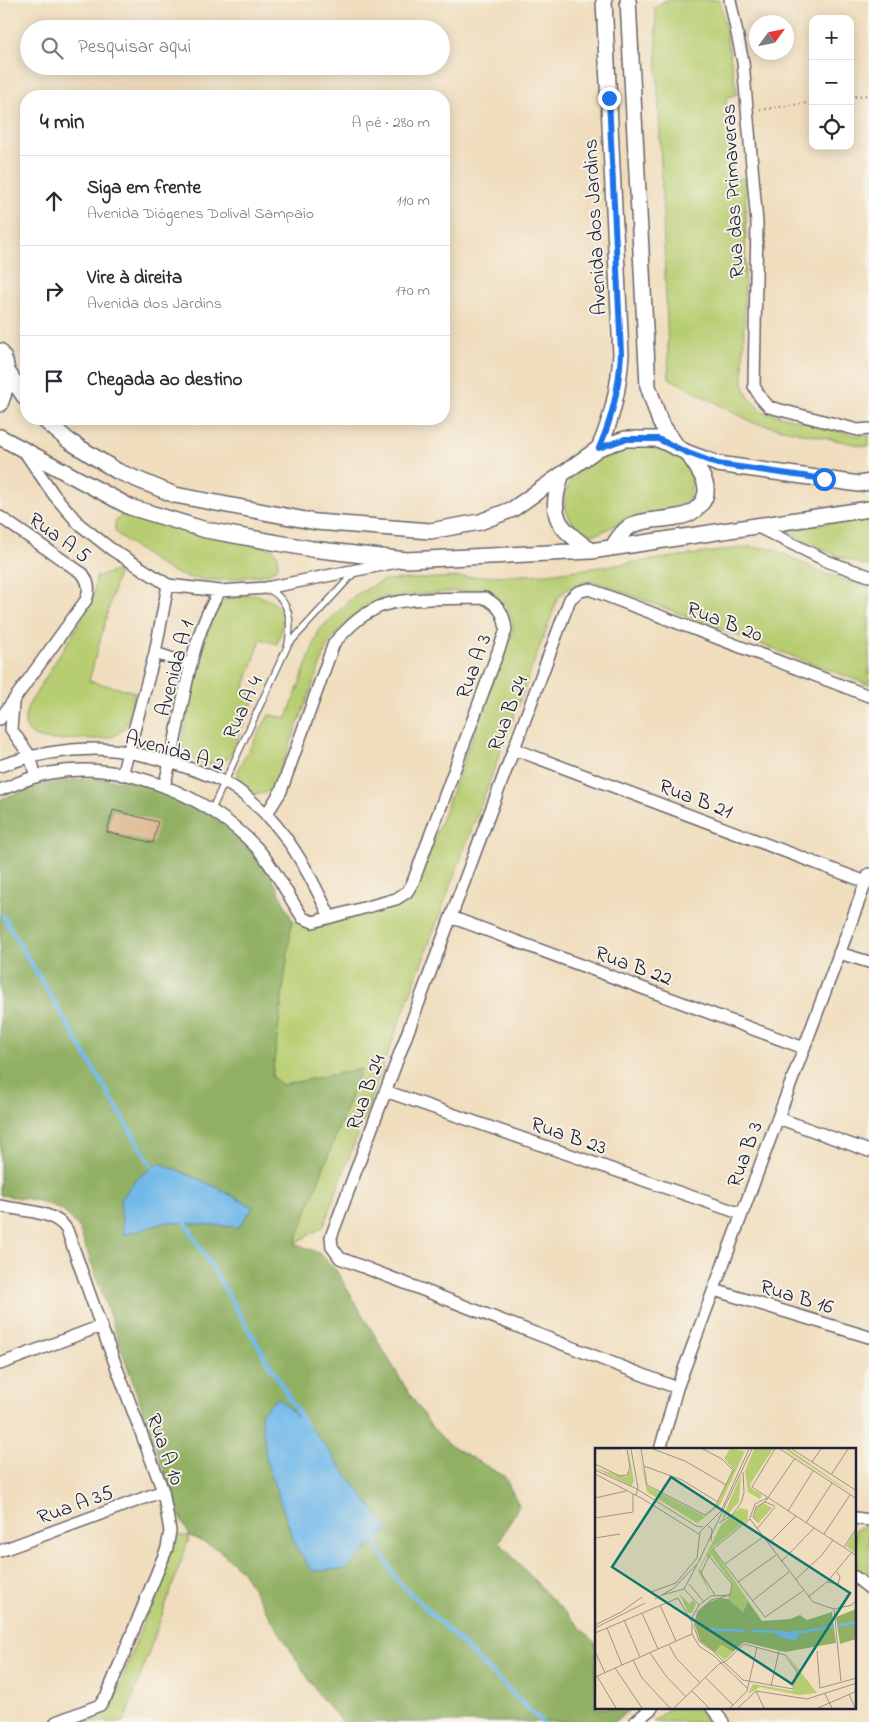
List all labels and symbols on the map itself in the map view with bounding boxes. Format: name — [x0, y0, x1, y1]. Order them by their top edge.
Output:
north arrow — [749, 15, 794, 60]
route end — [598, 87, 621, 110]
street label: Rua das Primaveras — [714, 103, 754, 279]
street label: Avenida dos Jardins — [576, 138, 616, 316]
route start — [813, 468, 836, 491]
street label: Rua A 5 — [22, 506, 96, 571]
street label: Rua B 20 — [682, 595, 767, 651]
street label: Avenida A 1 — [149, 617, 203, 720]
street label: Rua A 3 — [449, 630, 500, 703]
street label: Rua A 4 — [216, 671, 272, 745]
street label: Rua B 24 — [481, 671, 537, 756]
street label: Avenida A 2 — [121, 723, 228, 780]
street label: Rua B 21 — [654, 772, 737, 828]
street label: Rua B 22 — [590, 939, 676, 995]
street label: Rua B 24 — [339, 1050, 395, 1135]
street label: Rua B 23 — [526, 1110, 610, 1164]
street label: Rua B 3 — [720, 1118, 772, 1192]
street label: Rua B 16 — [756, 1273, 837, 1323]
street label: Rua A 10 — [137, 1410, 191, 1490]
inset map — [595, 1448, 856, 1710]
street label: Rua A 35 — [33, 1478, 118, 1533]

